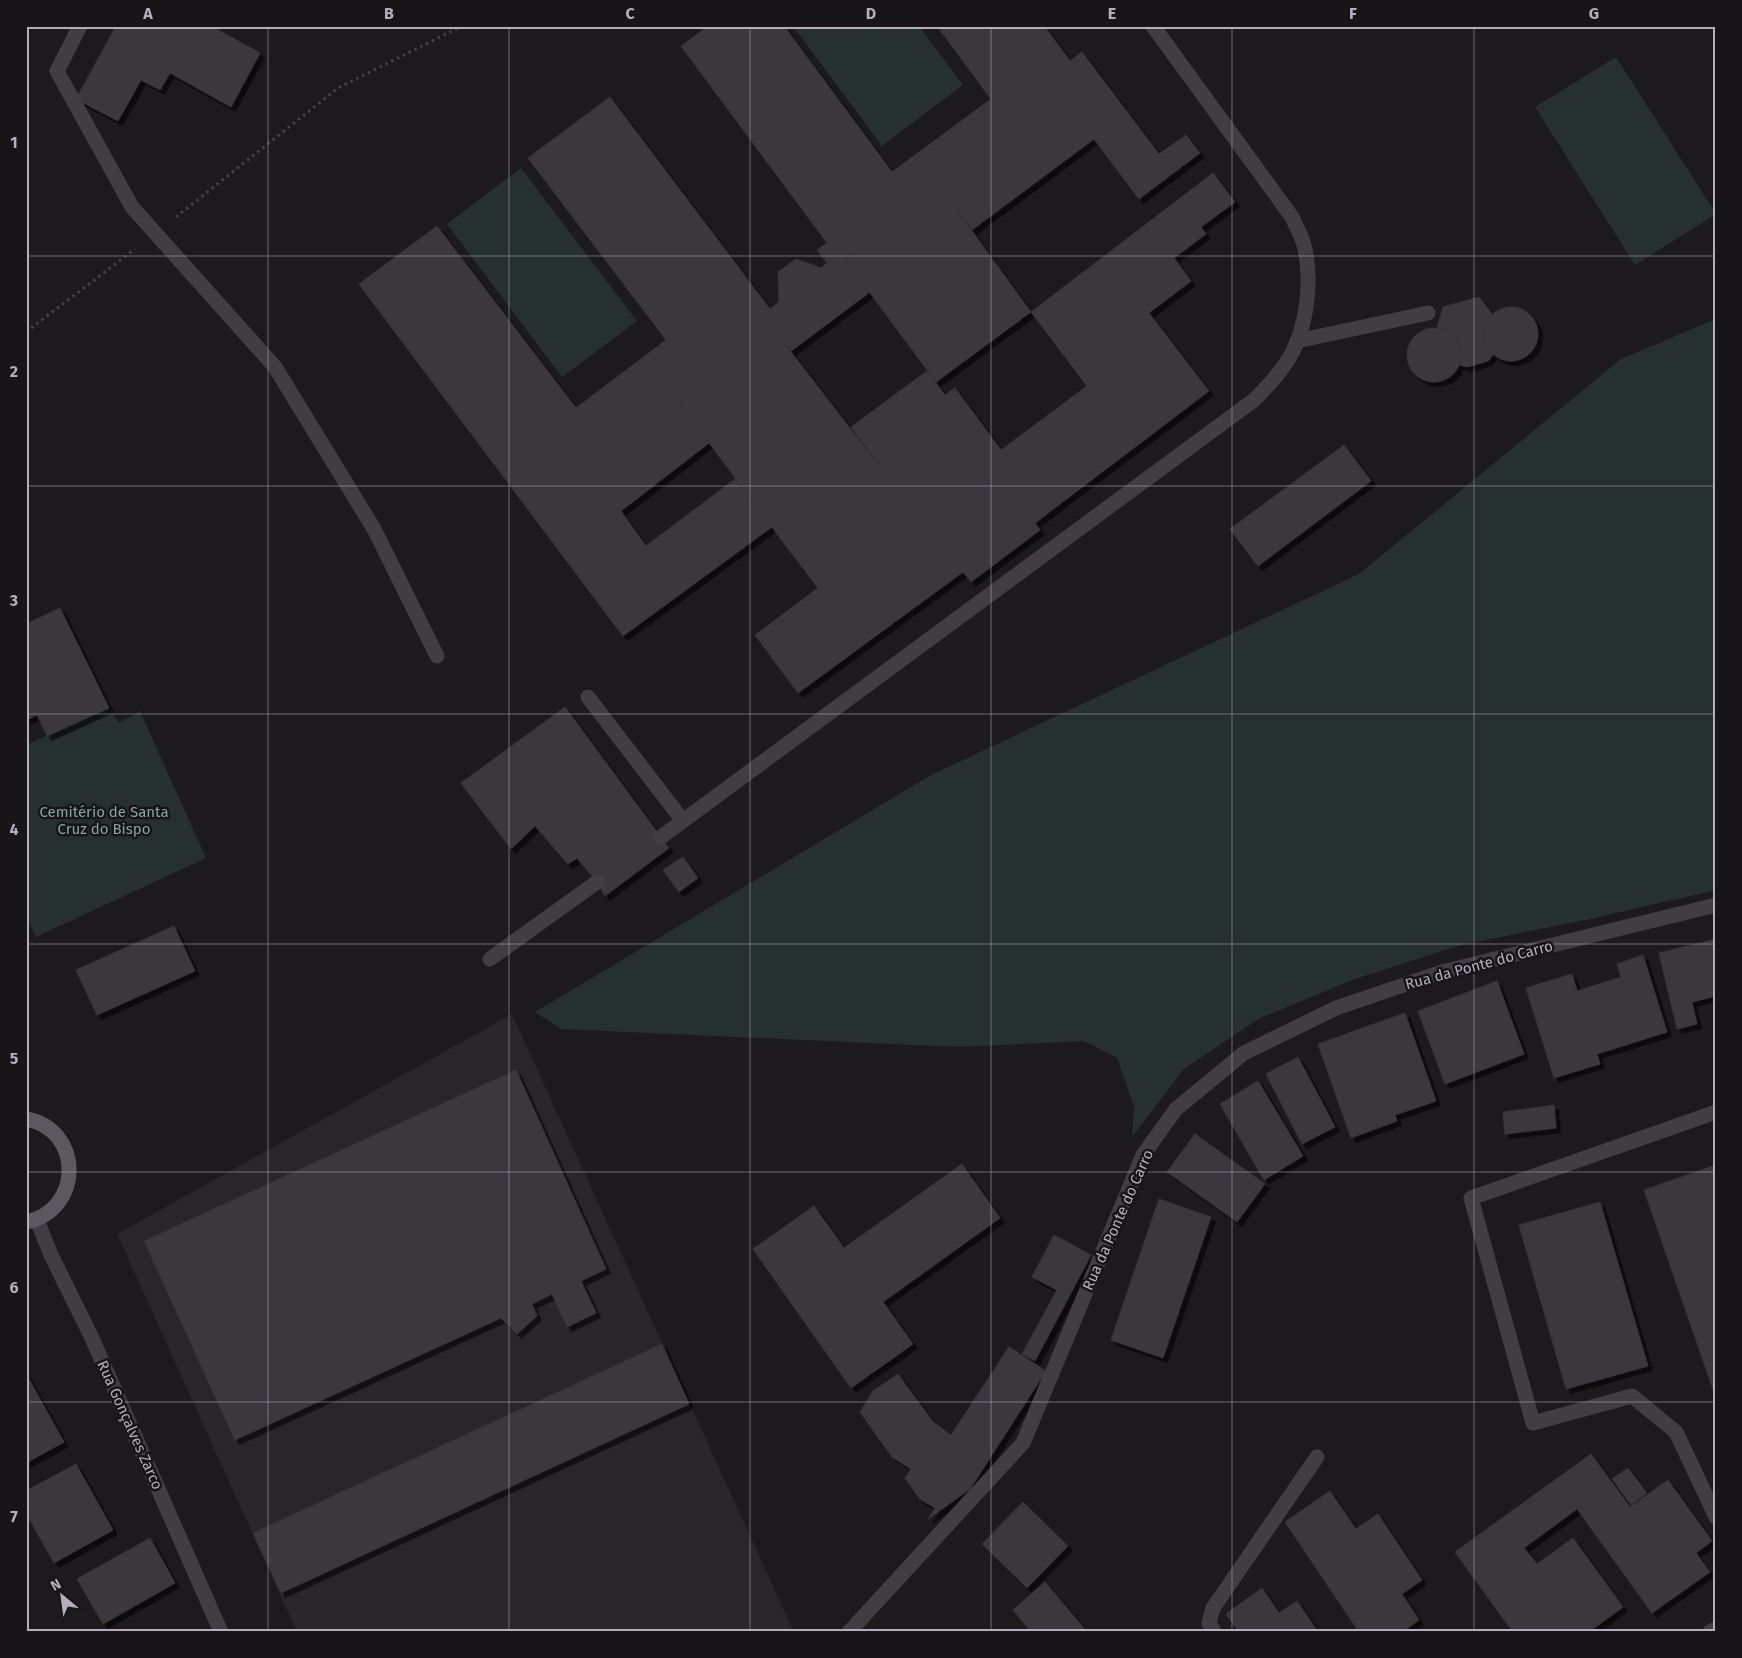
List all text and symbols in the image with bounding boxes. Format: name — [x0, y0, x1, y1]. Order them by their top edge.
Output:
text: A — [142, 4, 153, 23]
text: B — [384, 4, 394, 23]
text: C — [625, 4, 635, 23]
text: D — [866, 4, 876, 23]
text: E — [1108, 4, 1116, 23]
text: F — [1349, 4, 1357, 23]
text: G — [1589, 4, 1599, 23]
text: 1 — [10, 133, 18, 152]
text: 2 — [10, 362, 18, 381]
text: 3 — [9, 591, 18, 610]
park label: Cemitério de Santa Cruz do Bispo — [39, 803, 169, 838]
text: 4 — [9, 820, 19, 839]
street label: Rua da Ponte do Carro — [1403, 937, 1555, 993]
text: 5 — [10, 1049, 19, 1068]
street label: Rua da Ponte do Carro — [1079, 1147, 1157, 1293]
text: 6 — [9, 1278, 19, 1297]
street label: Rua Gonçalves Zarco — [93, 1358, 167, 1492]
text: 7 — [10, 1507, 18, 1526]
north arrow — [38, 1570, 88, 1620]
text: N — [48, 1575, 64, 1595]

